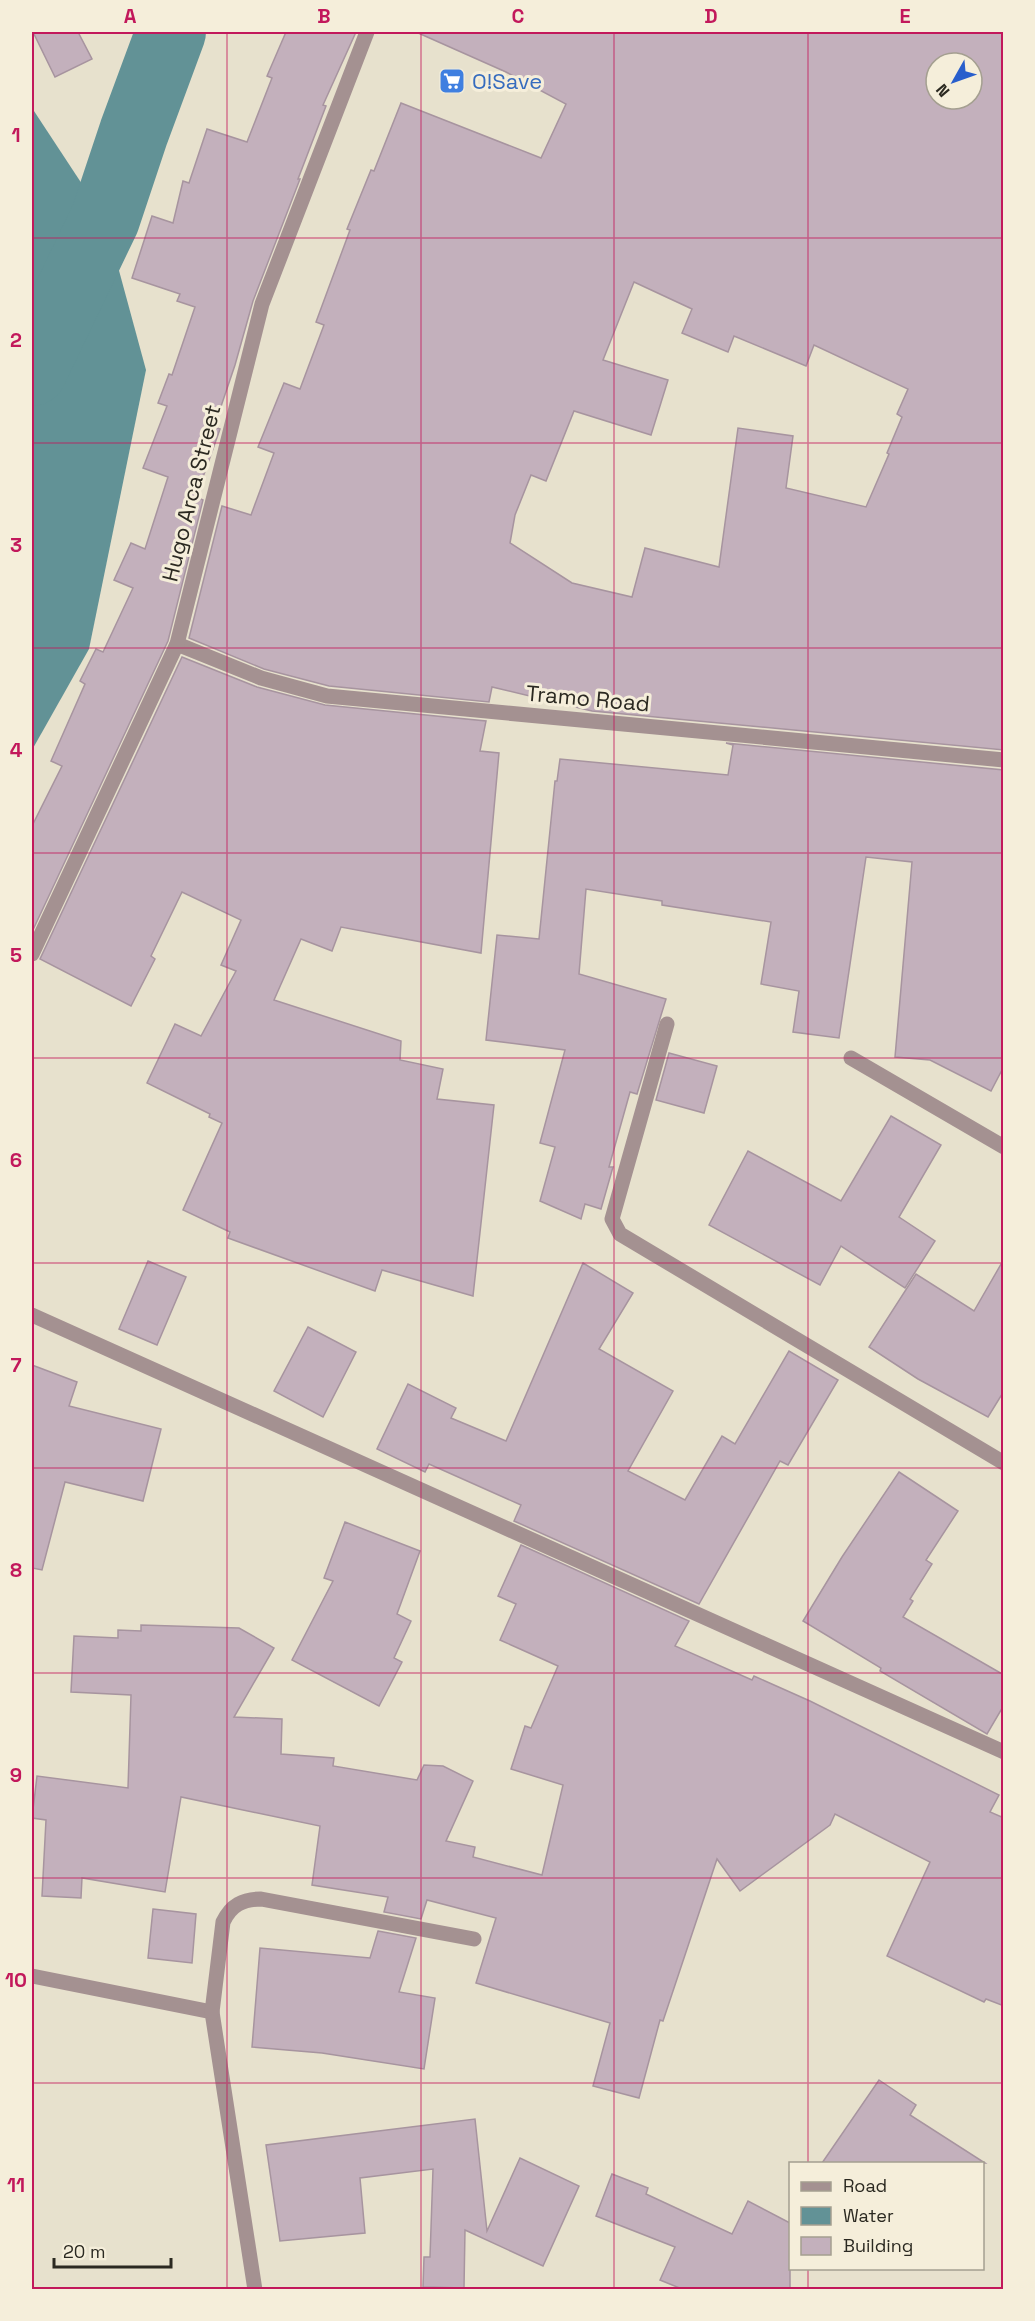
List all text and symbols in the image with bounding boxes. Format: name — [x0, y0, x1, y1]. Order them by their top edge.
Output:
text: A — [124, 3, 137, 29]
text: B — [317, 3, 331, 29]
text: C — [512, 3, 525, 29]
text: D — [704, 3, 718, 29]
text: E — [899, 3, 911, 29]
north arrow — [924, 51, 984, 111]
supermarket icon: O!Save — [437, 66, 467, 96]
place label: O!Save — [472, 67, 542, 95]
text: N — [931, 79, 954, 101]
text: 1 — [11, 122, 21, 148]
text: 2 — [10, 327, 22, 353]
street label: Hugo Arca Street — [155, 402, 227, 584]
text: 3 — [10, 532, 22, 558]
street label: Tramo Road — [525, 679, 651, 717]
text: 4 — [10, 737, 23, 763]
text: 5 — [10, 942, 22, 968]
text: 6 — [10, 1147, 22, 1173]
text: 7 — [10, 1352, 22, 1378]
text: 8 — [10, 1557, 22, 1583]
text: 9 — [10, 1762, 22, 1788]
text: 10 — [5, 1967, 27, 1993]
legend — [789, 2162, 984, 2270]
text: 11 — [7, 2172, 25, 2198]
text: Road — [843, 2174, 887, 2197]
text: Water — [843, 2204, 894, 2227]
scale bar — [54, 2231, 171, 2269]
text: Building — [843, 2234, 913, 2257]
text: 20 m — [63, 2240, 106, 2263]

